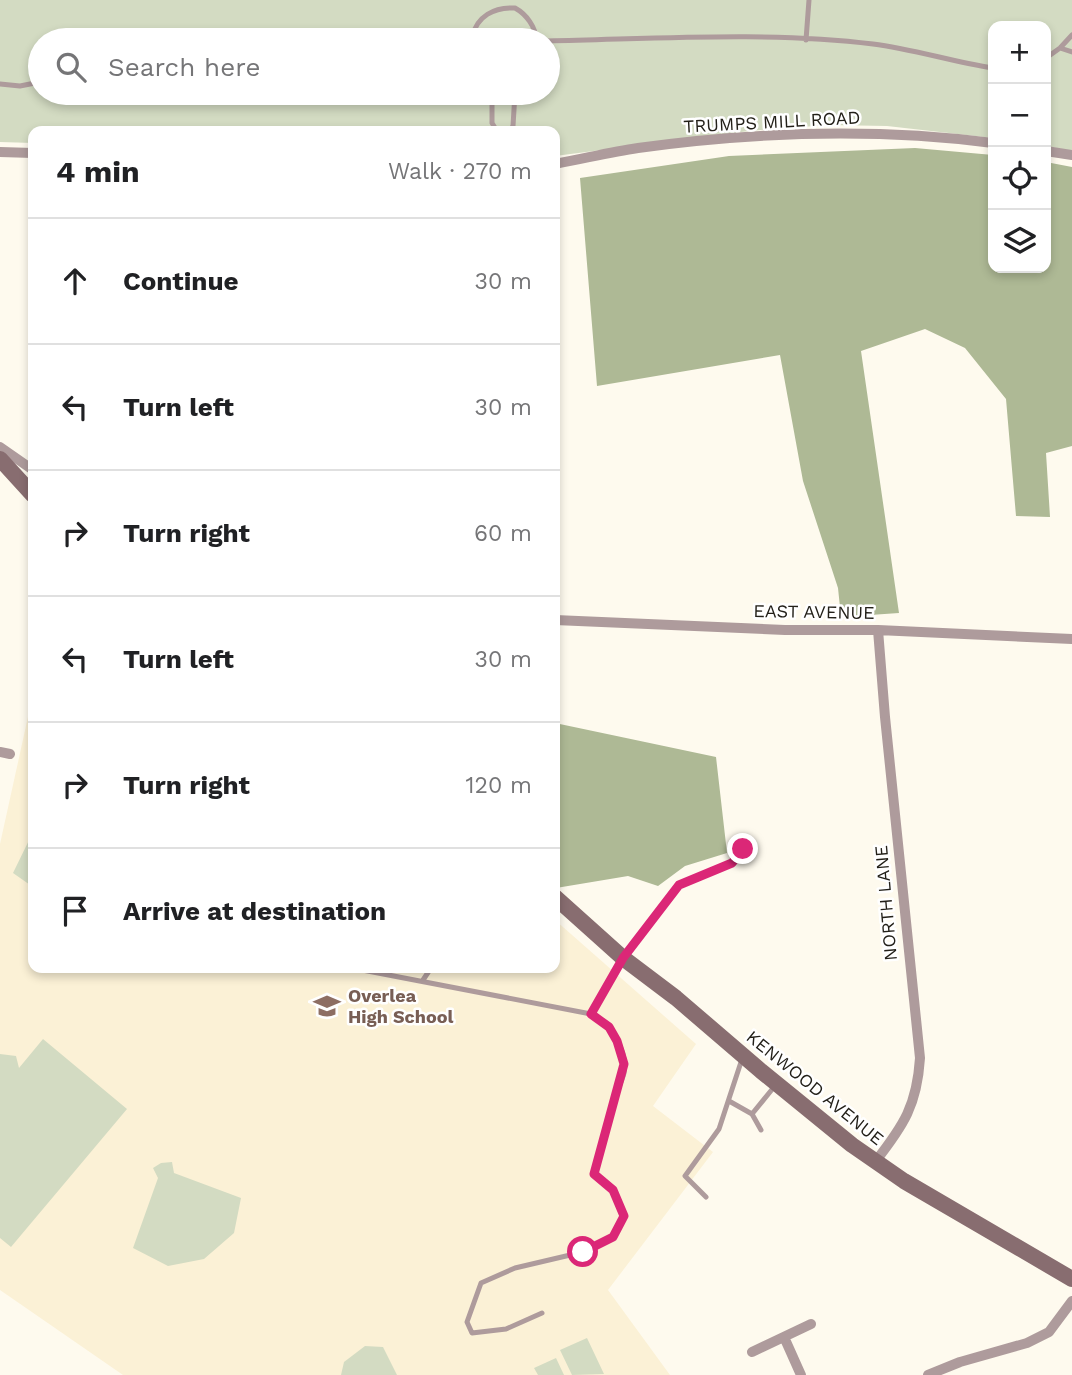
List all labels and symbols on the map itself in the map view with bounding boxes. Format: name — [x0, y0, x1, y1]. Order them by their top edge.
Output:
street label: TRUMPS MILL ROAD — [683, 106, 861, 137]
street label: EAST AVENUE — [753, 600, 875, 623]
route end — [727, 833, 758, 864]
street label: NORTH LANE — [870, 844, 901, 962]
place label: Overlea High School — [348, 985, 454, 1027]
school or university icon: Overlea High School — [312, 991, 342, 1021]
street label: KENWOOD AVENUE — [743, 1026, 888, 1149]
route start — [567, 1236, 598, 1267]

